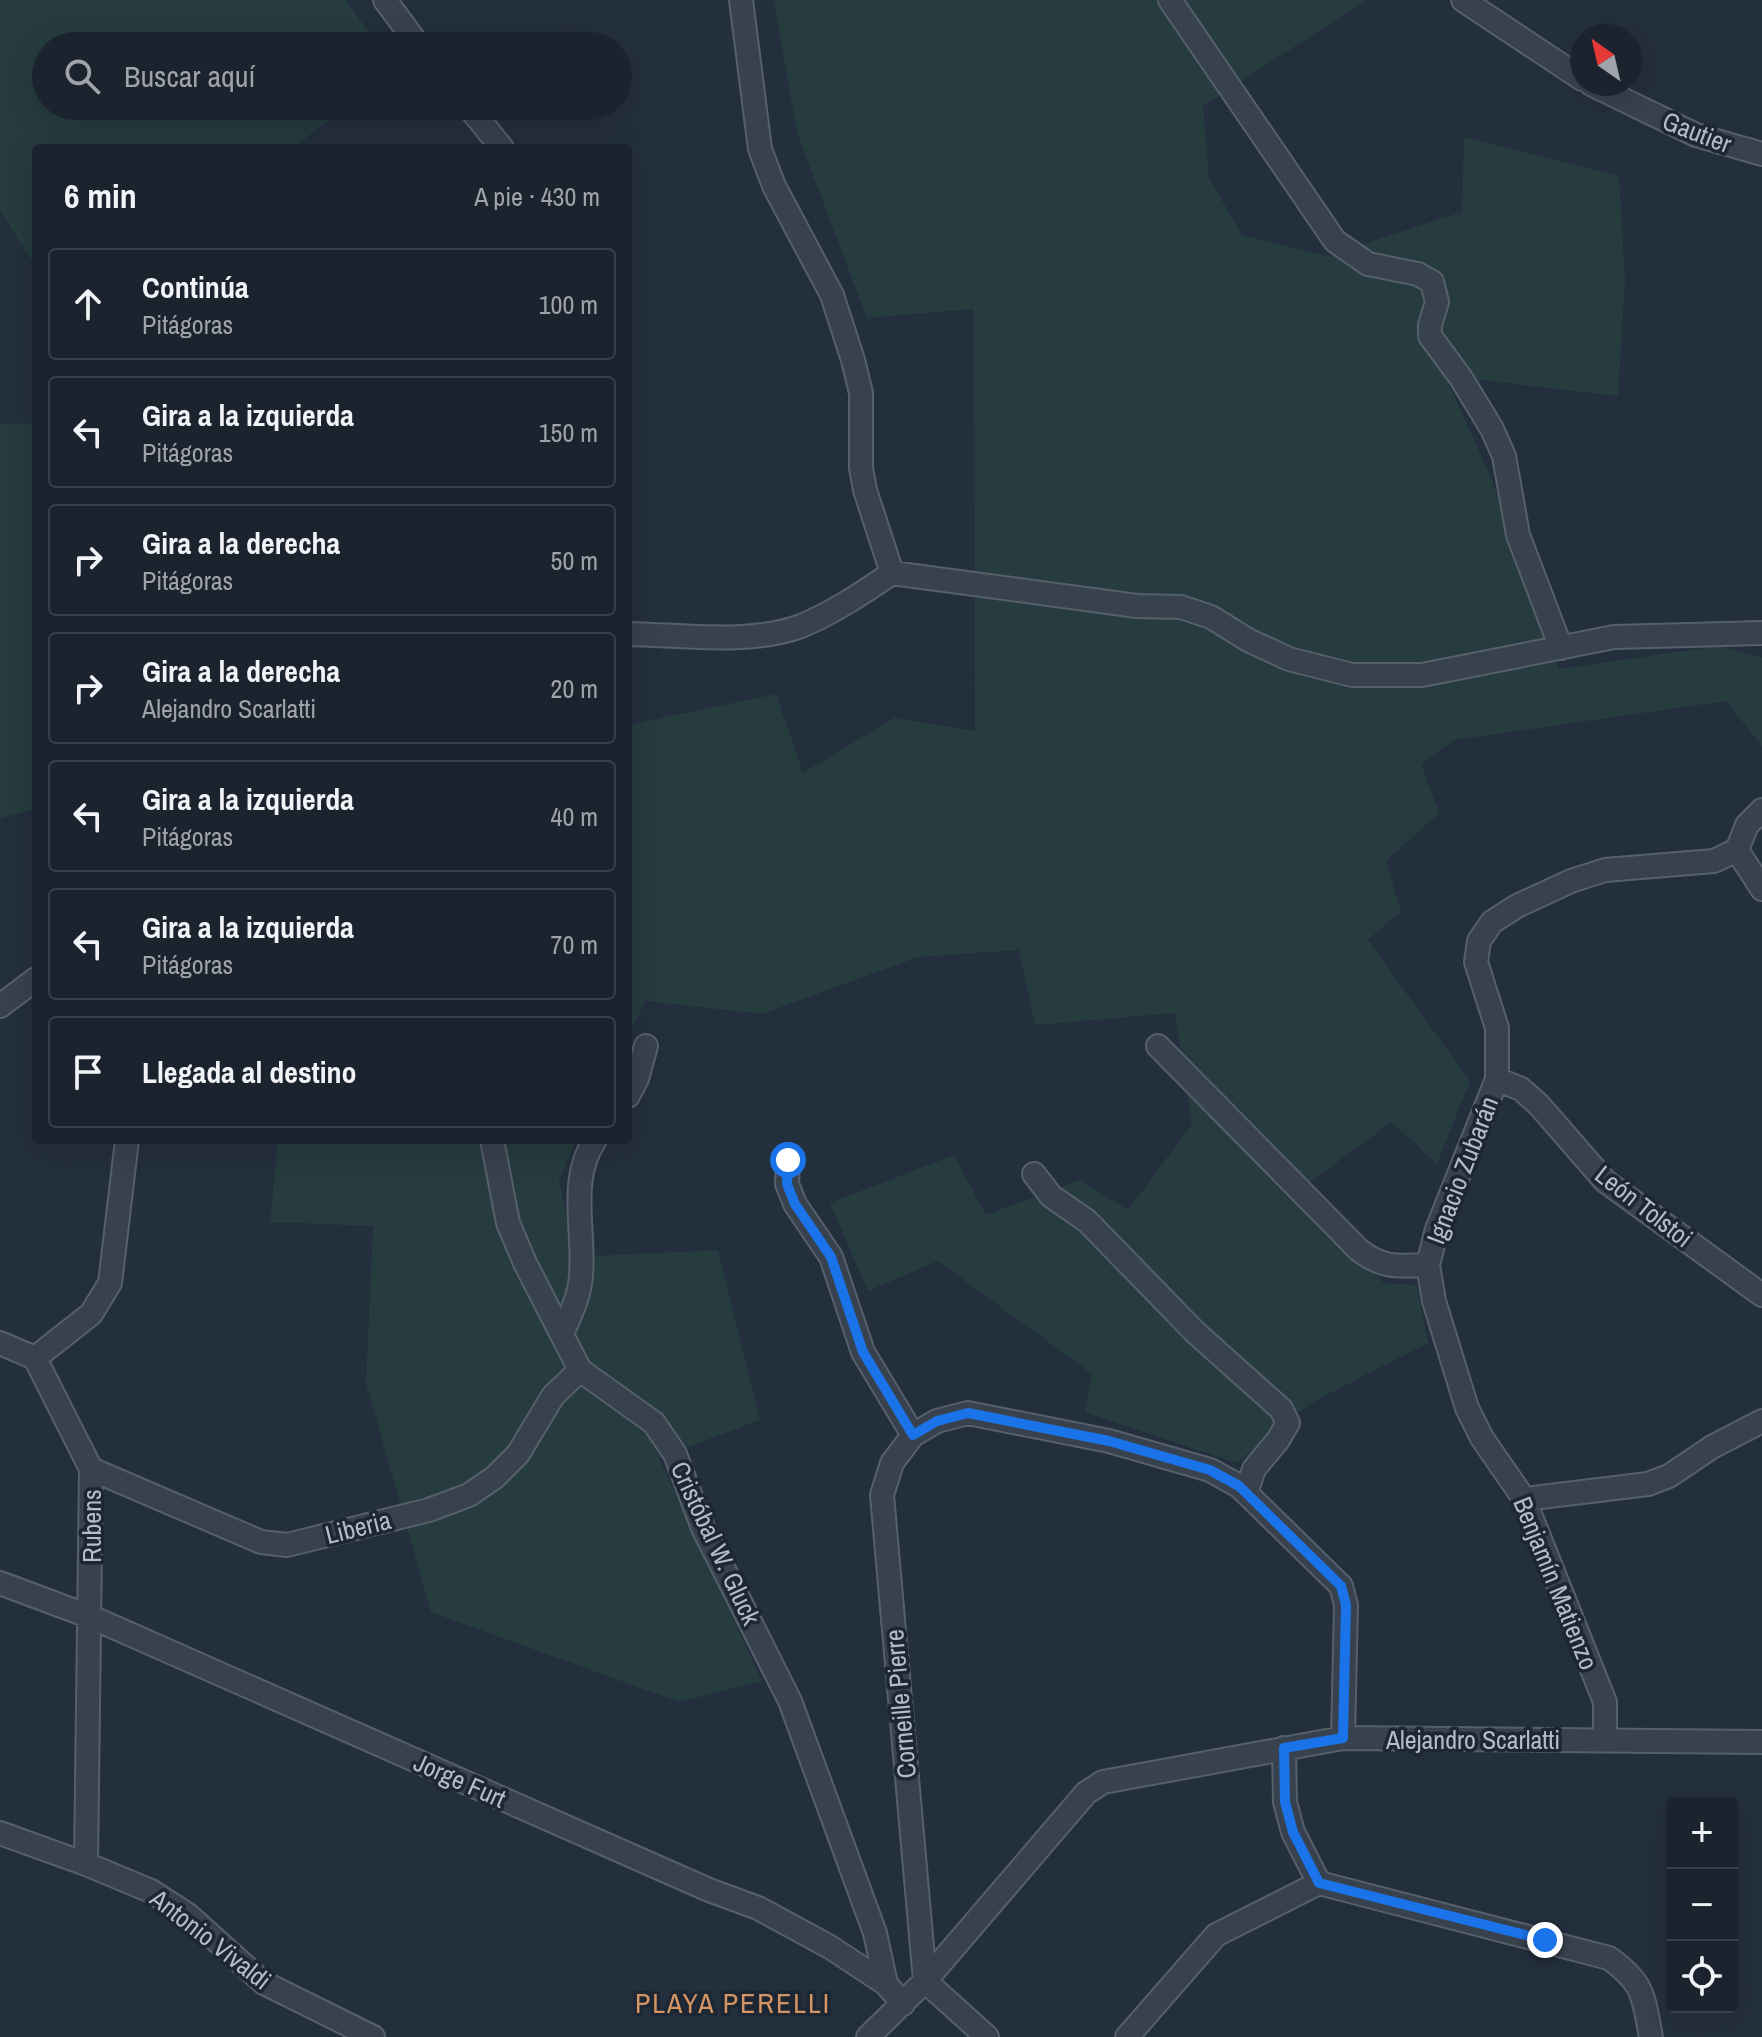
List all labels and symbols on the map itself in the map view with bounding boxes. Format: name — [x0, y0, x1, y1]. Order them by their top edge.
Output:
north arrow — [1570, 24, 1642, 96]
street label: Gautier — [1658, 103, 1736, 161]
street label: Ignacio Zubarán — [1418, 1091, 1506, 1249]
route start — [770, 1142, 806, 1178]
street label: León Tolstoi — [1588, 1157, 1700, 1255]
street label: Cristóbal W. Gluck — [663, 1456, 769, 1631]
street label: Rubens — [74, 1489, 109, 1563]
street label: Benjamín Matienzo — [1505, 1491, 1607, 1675]
street label: Liberia — [322, 1502, 395, 1552]
street label: Corneille Pierre — [876, 1628, 924, 1780]
street label: Alejandro Scarlatti — [1385, 1722, 1560, 1757]
street label: Jorge Furt — [408, 1744, 512, 1816]
street label: Antonio Vivaldi — [143, 1880, 279, 1997]
route end — [1527, 1922, 1563, 1958]
district label: PLAYA PERELLI — [635, 1984, 831, 2022]

